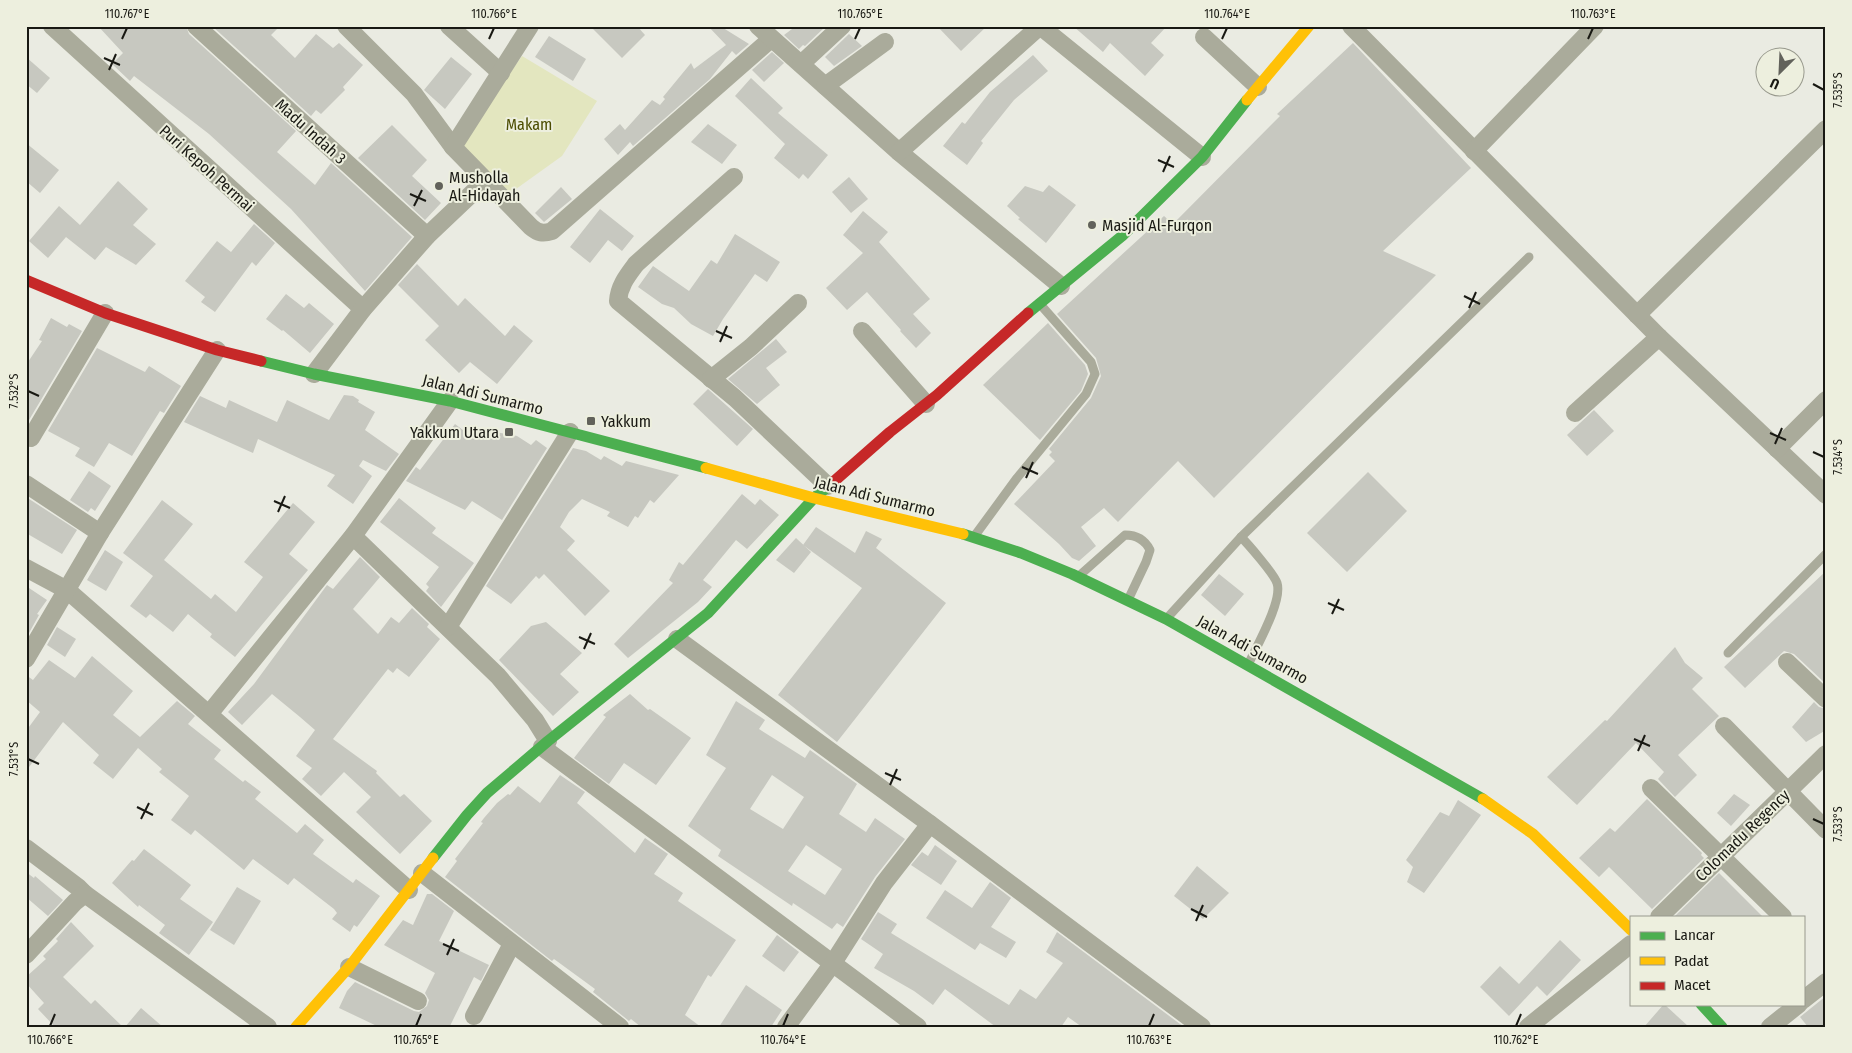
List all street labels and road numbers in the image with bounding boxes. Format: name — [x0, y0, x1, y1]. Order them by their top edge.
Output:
street label: Madu Indah 3 — [271, 95, 350, 168]
street label: Puri Kepoh Permai — [156, 121, 258, 216]
street label: Jalan Adi Sumarmo — [421, 370, 545, 419]
street label: Jalan Adi Sumarmo — [813, 472, 937, 521]
street label: Jalan Adi Sumarmo — [1194, 611, 1311, 688]
street label: Colomadu Regency — [1691, 785, 1794, 885]

